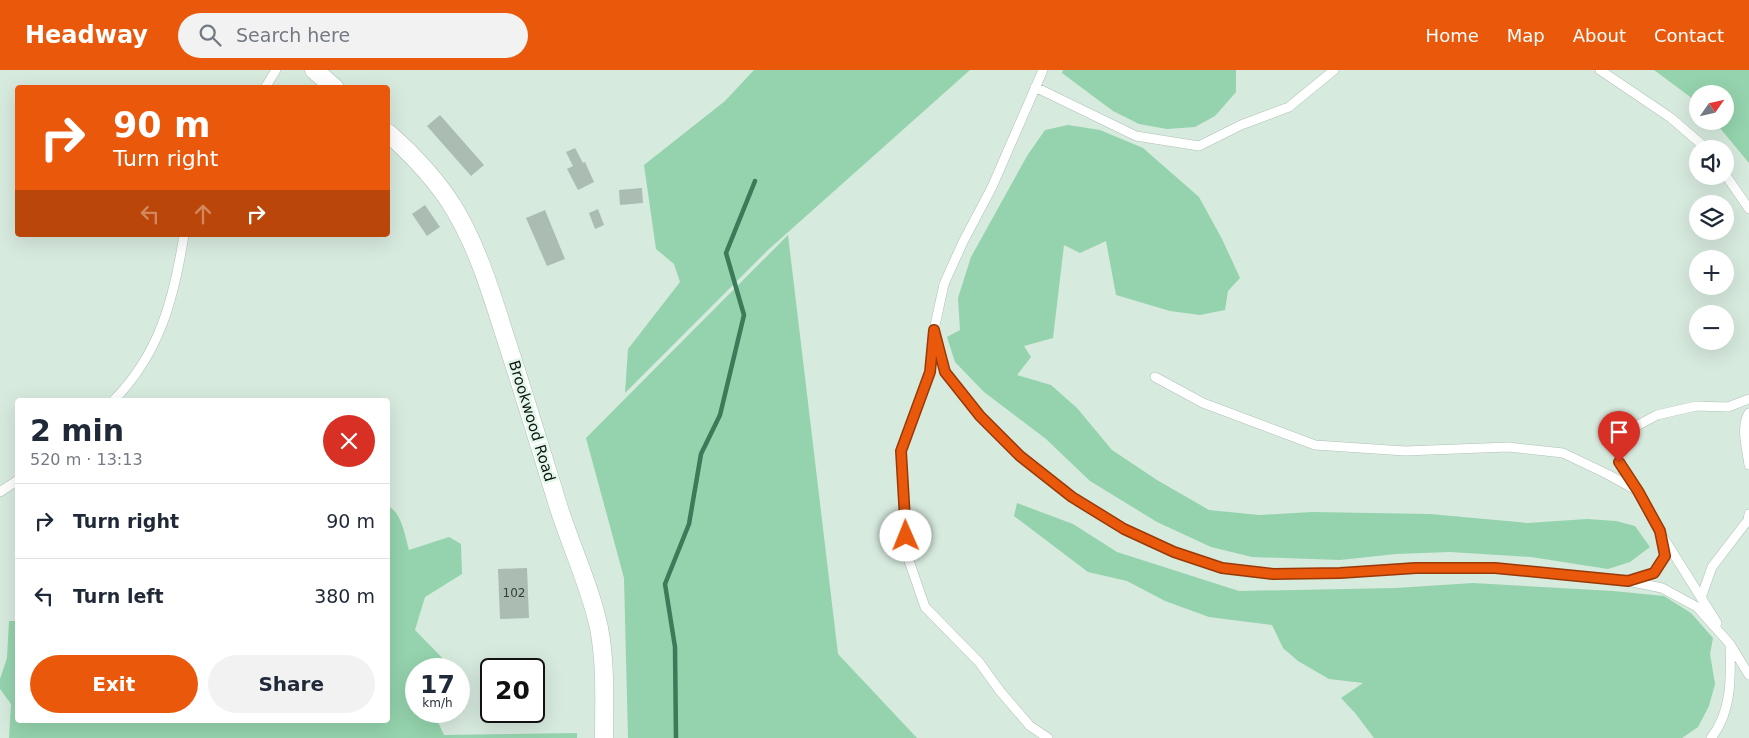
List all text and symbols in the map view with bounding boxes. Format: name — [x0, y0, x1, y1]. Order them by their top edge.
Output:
search box — [178, 13, 528, 58]
text: Headway — [25, 21, 148, 49]
icon: search — [196, 21, 224, 49]
text: Search here — [236, 24, 350, 46]
text: Home — [1426, 25, 1479, 46]
text: Map — [1507, 25, 1545, 46]
text: About — [1573, 25, 1626, 46]
text: Contact — [1654, 25, 1724, 46]
north arrow — [1689, 85, 1734, 130]
map controls — [1689, 85, 1734, 350]
icon: right — [30, 105, 95, 170]
text: 90 m — [113, 105, 210, 145]
button: sound — [1689, 140, 1734, 185]
text: Turn right — [113, 146, 218, 171]
button: layers — [1689, 195, 1734, 240]
icon: left — [136, 200, 164, 228]
icon: ahead — [189, 200, 217, 228]
icon: right — [242, 200, 270, 228]
button: + — [1689, 250, 1734, 295]
button: − — [1689, 305, 1734, 350]
street label: Brookwood Road — [505, 358, 559, 484]
pin — [1598, 411, 1640, 462]
text: 2 min — [30, 413, 124, 448]
button: close — [323, 415, 375, 467]
icon: arrive — [1605, 418, 1633, 446]
text: 520 m · 13:13 — [30, 450, 143, 469]
icon: right — [30, 507, 58, 535]
position arrow — [879, 509, 931, 561]
text: Turn right — [73, 510, 179, 532]
text: 90 m — [326, 510, 375, 532]
icon: left — [30, 582, 58, 610]
text: Turn left — [73, 585, 164, 607]
text: 380 m — [314, 585, 375, 607]
house number: 102 — [503, 586, 525, 600]
button: Exit — [30, 655, 198, 713]
button: Share — [208, 655, 375, 713]
speed limit sign: 20 — [480, 658, 545, 723]
text: 17 — [420, 670, 455, 699]
text: km/h — [422, 696, 453, 710]

